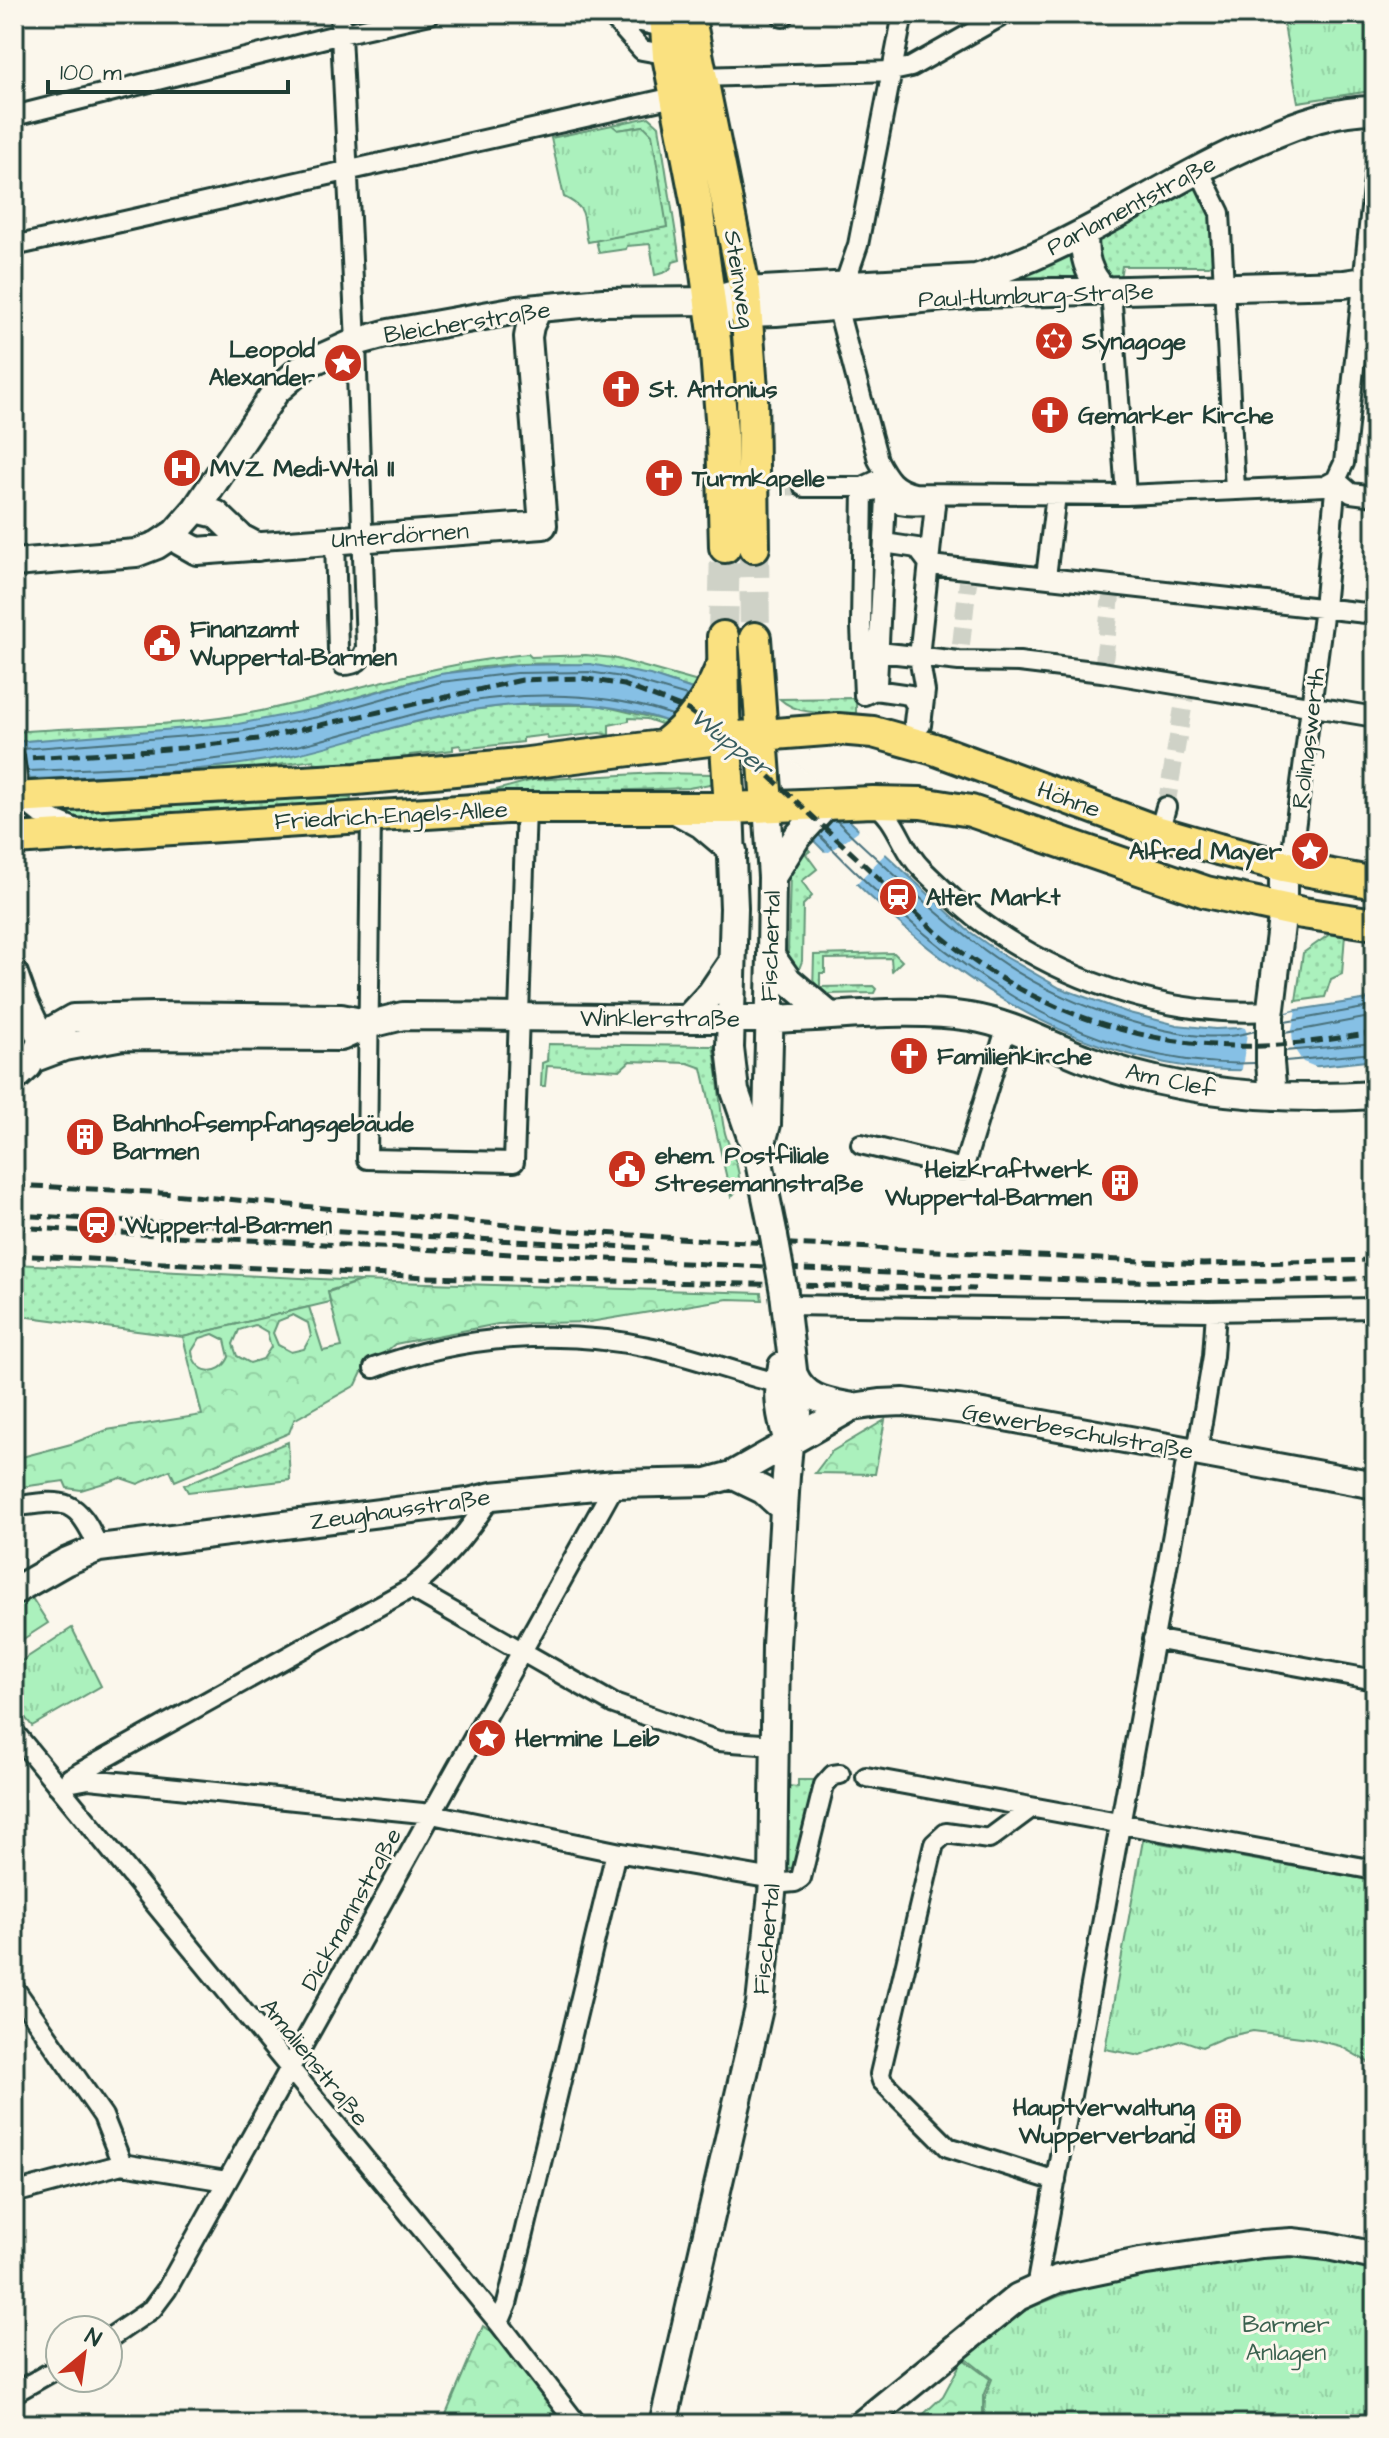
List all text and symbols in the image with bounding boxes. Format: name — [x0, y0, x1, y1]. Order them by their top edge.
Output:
scale bar — [48, 44, 288, 94]
text: 100 m — [60, 56, 122, 90]
street label: Parlamentstraße — [1041, 147, 1222, 265]
street label: Steinweg — [714, 228, 764, 331]
street label: Paul-Humburg-Straße — [918, 275, 1154, 318]
street label: Bleicherstraße — [382, 293, 553, 353]
synagogue icon: Synagoge — [1033, 320, 1075, 362]
place label: Synagoge — [1081, 325, 1186, 361]
place label: Leopold Alexander — [209, 333, 316, 395]
place icon: Leopold Alexander — [322, 342, 364, 384]
church icon: St. Antonius — [600, 368, 642, 410]
place label: St. Antonius — [648, 373, 778, 407]
church icon: Gemarker Kirche — [1029, 394, 1071, 436]
place label: Gemarker Kirche — [1078, 399, 1274, 433]
hospital icon: MVZ Medi-Wtal II — [161, 447, 203, 489]
place label: MVZ Medi-Wtal II — [210, 452, 395, 486]
church icon: Turmkapelle — [643, 457, 685, 499]
place label: Turmkapelle — [691, 462, 825, 496]
street label: Unterdörnen — [330, 514, 470, 558]
place label: Finanzamt Wuppertal-Barmen — [189, 613, 397, 675]
public building icon: Finanzamt Wuppertal-Barmen — [141, 622, 183, 664]
street label: Rolingswerth — [1283, 666, 1336, 811]
water label: Wupper — [683, 699, 782, 788]
street label: Höhne — [1032, 773, 1105, 827]
street label: Friedrich-Engels-Allee — [273, 793, 509, 840]
place icon: Alfred Mayer — [1289, 830, 1331, 872]
place label: Alfred Mayer — [1129, 835, 1283, 871]
station icon: Alter Markt — [877, 876, 919, 918]
place label: Alter Markt — [926, 881, 1061, 915]
street label: Fischertal — [752, 890, 790, 1002]
street label: Winklerstraße — [580, 1002, 740, 1036]
church icon: Familienkirche — [888, 1035, 930, 1077]
place label: Familienkirche — [937, 1040, 1092, 1074]
street label: Am Clef — [1122, 1055, 1220, 1107]
place label: Bahnhofsempfangsgebäude Barmen — [113, 1107, 414, 1169]
building icon: Bahnhofsempfangsgebäude Barmen — [64, 1116, 106, 1158]
place label: ehem. Postfiliale Stresemannstraße — [654, 1139, 864, 1201]
public building icon: ehem. Postfiliale Stresemannstraße — [606, 1148, 648, 1190]
place label: Heizkraftwerk Wuppertal-Barmen — [884, 1153, 1092, 1215]
building icon: Heizkraftwerk Wuppertal-Barmen — [1099, 1162, 1141, 1204]
station icon: Wuppertal-Barmen — [76, 1204, 118, 1246]
place label: Wuppertal-Barmen — [124, 1209, 332, 1243]
street label: Gewerbeschulstraße — [960, 1395, 1196, 1469]
street label: Zeughausstraße — [308, 1480, 493, 1540]
place icon: Hermine Leib — [466, 1717, 508, 1759]
place label: Hermine Leib — [515, 1722, 660, 1756]
street label: Dickmannstraße — [293, 1822, 411, 1997]
street label: Fischertal — [744, 1882, 790, 1996]
street label: Amalienstraße — [252, 1991, 377, 2134]
place label: Hauptverwaltung Wupperverband — [1013, 2091, 1196, 2153]
building icon: Hauptverwaltung Wupperverband — [1202, 2100, 1244, 2142]
park label: Barmer Anlagen — [1242, 2308, 1330, 2371]
north arrow — [44, 2314, 124, 2394]
text: N — [79, 2321, 107, 2355]

